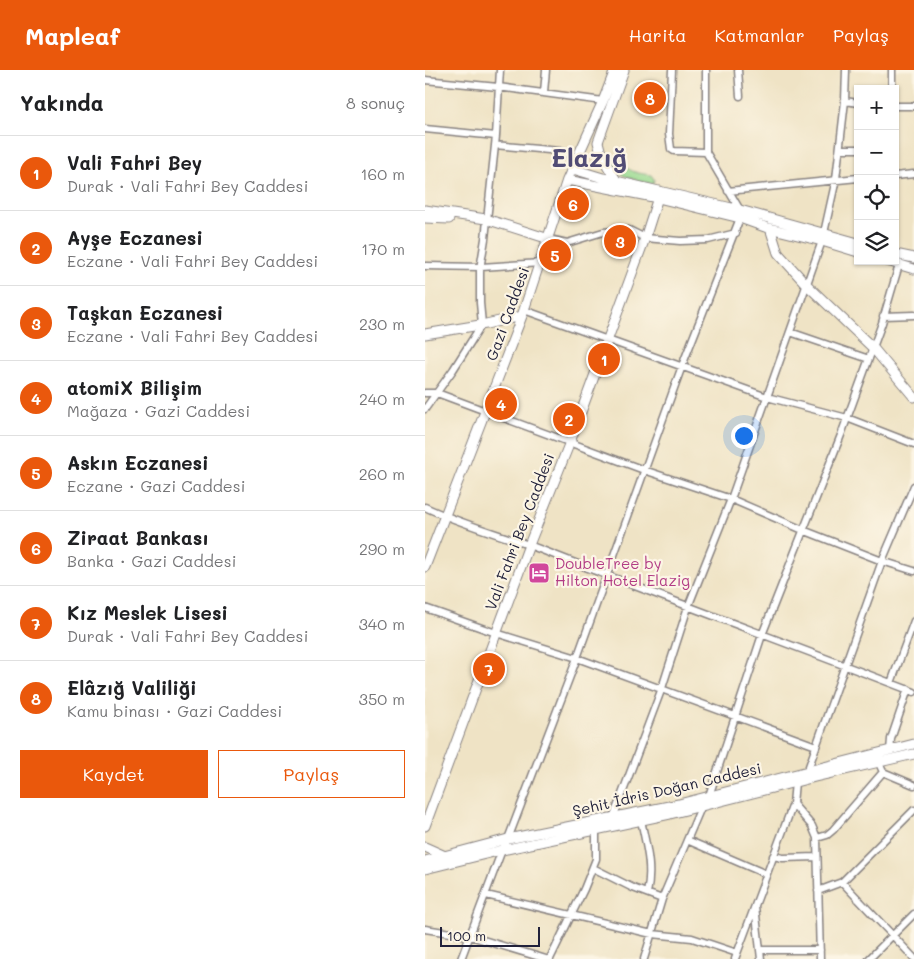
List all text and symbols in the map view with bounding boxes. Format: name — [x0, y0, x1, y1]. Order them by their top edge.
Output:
text: Mapleaf — [25, 20, 120, 51]
text: Harita — [629, 23, 687, 47]
text: Katmanlar — [715, 23, 805, 47]
text: Paylaş — [833, 23, 889, 47]
pin: 8 — [634, 79, 666, 117]
map controls — [854, 85, 899, 265]
button: + — [854, 85, 899, 130]
text: Yakında — [20, 89, 104, 116]
text: 8 sonuç — [346, 92, 405, 113]
button: − — [854, 130, 899, 175]
district label: Elazığ — [551, 141, 627, 173]
text: Vali Fahri Bey — [67, 150, 202, 175]
text: 1 — [32, 163, 40, 184]
text: 160 m — [360, 163, 405, 184]
text: Durak · Vali Fahri Bey Caddesi — [67, 175, 308, 196]
button: locate — [854, 175, 899, 220]
pin: 6 — [557, 185, 589, 223]
button: layers — [854, 220, 899, 265]
pin: 3 — [604, 222, 636, 260]
text: Ayşe Eczanesi — [67, 225, 203, 250]
pin: 5 — [539, 236, 571, 274]
text: 2 — [32, 238, 40, 259]
text: 170 m — [361, 238, 405, 259]
text: Eczane · Vali Fahri Bey Caddesi — [67, 250, 318, 271]
street label: Gazi Caddesi — [481, 264, 533, 363]
text: Taşkan Eczanesi — [67, 300, 223, 325]
text: 3 — [31, 313, 41, 334]
text: 230 m — [359, 313, 405, 334]
text: Eczane · Vali Fahri Bey Caddesi — [67, 325, 318, 346]
pin: 1 — [588, 340, 620, 378]
text: atomiX Bilişim — [67, 375, 202, 400]
pin: 4 — [485, 385, 517, 423]
text: 4 — [31, 388, 41, 409]
text: 240 m — [359, 388, 405, 409]
text: Mağaza · Gazi Caddesi — [67, 400, 250, 421]
pin: 2 — [553, 400, 585, 438]
your location — [731, 423, 757, 449]
text: Askın Eczanesi — [67, 450, 209, 475]
street label: Vali Fahri Bey Caddesi — [480, 450, 558, 613]
text: 5 — [31, 463, 41, 484]
text: 260 m — [359, 463, 405, 484]
text: Eczane · Gazi Caddesi — [67, 475, 245, 496]
text: Ziraat Bankası — [67, 525, 209, 550]
text: 6 — [31, 538, 41, 559]
text: 290 m — [359, 538, 405, 559]
text: Banka · Gazi Caddesi — [67, 550, 236, 571]
place label: DoubleTree by Hilton Hotel Elazig — [555, 553, 690, 590]
hotel icon: DoubleTree by Hilton Hotel Elazig — [527, 561, 551, 585]
text: Kız Meslek Lisesi — [67, 600, 228, 625]
text: 7 — [32, 613, 40, 634]
text: 340 m — [358, 613, 405, 634]
text: Durak · Vali Fahri Bey Caddesi — [67, 625, 308, 646]
pin: 7 — [473, 650, 505, 688]
text: Elâzığ Valiliği — [67, 675, 197, 700]
text: 8 — [31, 688, 41, 709]
text: 350 m — [359, 688, 405, 709]
text: Kamu binası · Gazi Caddesi — [67, 700, 282, 721]
button: Kaydet — [20, 750, 208, 798]
button: Paylaş — [218, 750, 405, 798]
street label: Şehit İdris Doğan Caddesi — [570, 758, 763, 820]
scale bar — [440, 924, 540, 947]
text: 100 m — [447, 926, 486, 945]

